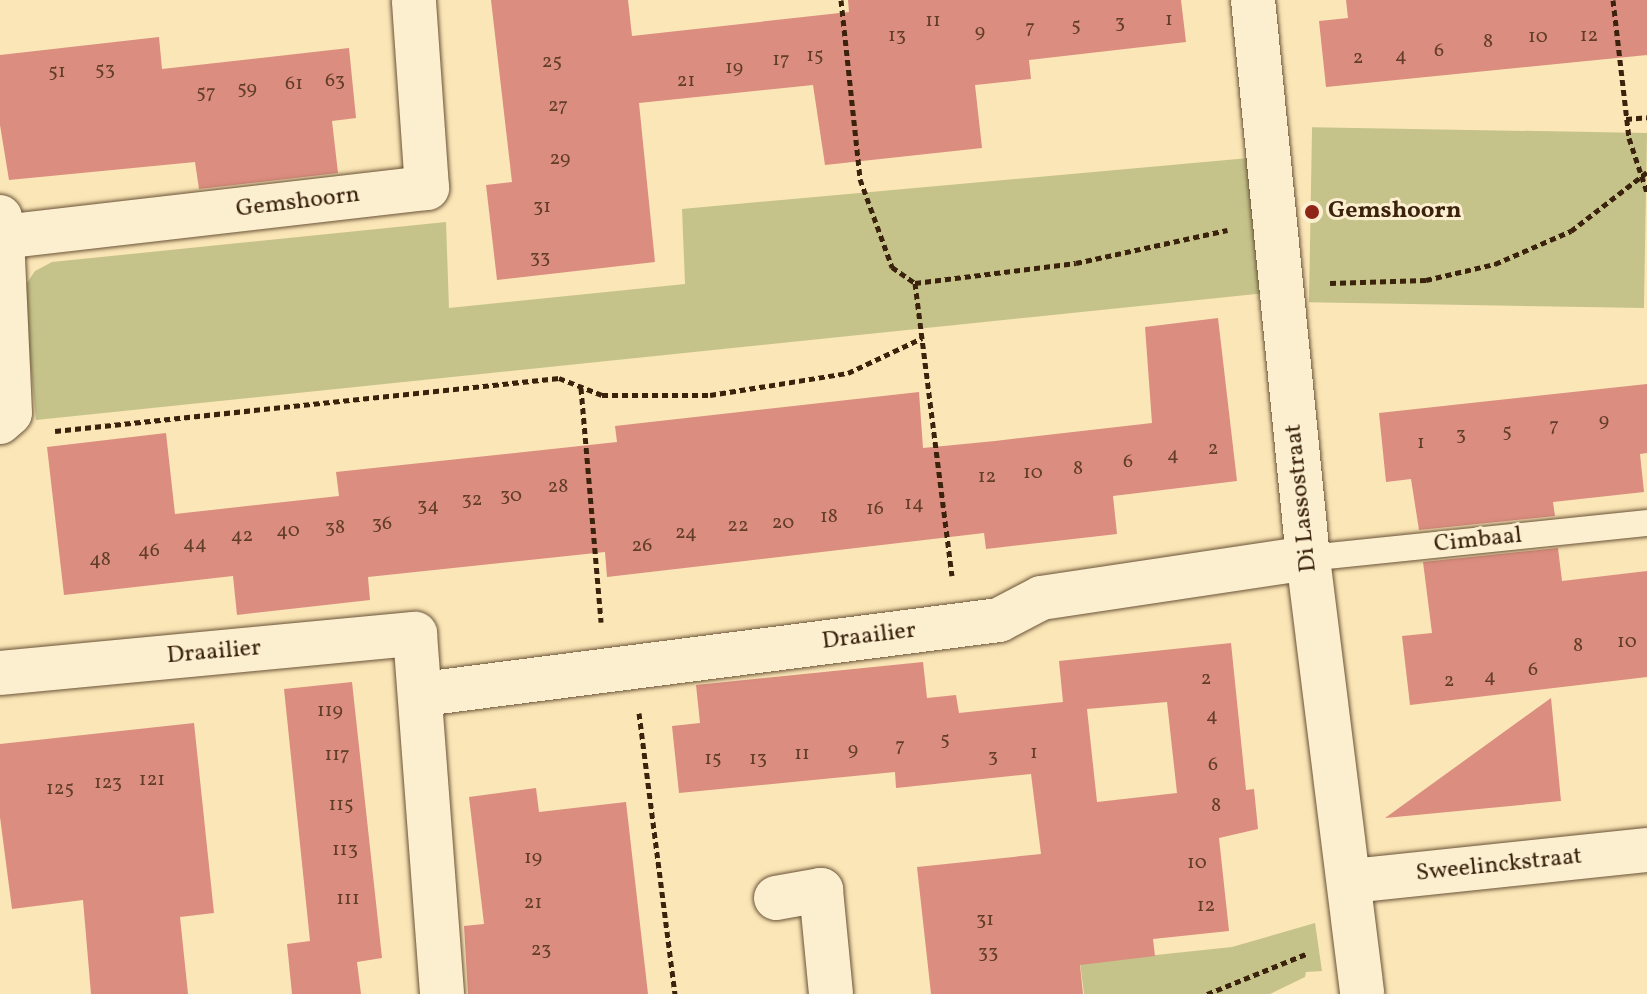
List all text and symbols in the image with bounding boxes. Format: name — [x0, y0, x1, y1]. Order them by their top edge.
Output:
house number: 1 — [1165, 8, 1173, 32]
house number: 11 — [925, 9, 941, 33]
house number: 3 — [1115, 11, 1125, 35]
house number: 5 — [1071, 14, 1081, 38]
house number: 7 — [1025, 16, 1035, 40]
house number: 9 — [975, 20, 985, 44]
house number: 13 — [888, 24, 906, 48]
house number: 12 — [1580, 24, 1598, 48]
house number: 10 — [1528, 25, 1548, 49]
house number: 8 — [1483, 30, 1493, 54]
house number: 6 — [1434, 39, 1444, 63]
house number: 15 — [806, 44, 824, 68]
house number: 4 — [1395, 44, 1407, 68]
house number: 2 — [1353, 46, 1363, 70]
house number: 17 — [772, 48, 790, 72]
house number: 25 — [542, 50, 562, 74]
house number: 19 — [725, 56, 743, 80]
house number: 53 — [95, 58, 115, 82]
house number: 51 — [48, 60, 66, 84]
house number: 63 — [325, 69, 345, 93]
house number: 21 — [677, 69, 695, 93]
house number: 61 — [285, 72, 303, 96]
house number: 59 — [237, 77, 257, 101]
house number: 57 — [196, 81, 216, 105]
house number: 27 — [548, 94, 568, 118]
house number: 29 — [550, 147, 570, 171]
street label: Gemshoorn — [234, 181, 362, 225]
house number: 31 — [533, 195, 551, 219]
place label: Gemshoorn — [1328, 198, 1462, 226]
marker: Gemshoorn — [1303, 203, 1321, 221]
house number: 33 — [530, 246, 550, 270]
house number: 9 — [1599, 409, 1609, 433]
house number: 7 — [1549, 414, 1559, 438]
house number: 5 — [1502, 420, 1512, 444]
street label: Di Lassostraat — [1280, 422, 1324, 574]
house number: 3 — [1456, 423, 1466, 447]
house number: 1 — [1417, 431, 1425, 455]
house number: 2 — [1208, 437, 1218, 461]
house number: 4 — [1167, 443, 1179, 467]
house number: 6 — [1123, 450, 1133, 474]
house number: 8 — [1073, 457, 1083, 481]
house number: 10 — [1023, 461, 1043, 485]
house number: 12 — [978, 465, 996, 489]
house number: 28 — [548, 475, 568, 499]
house number: 30 — [500, 484, 522, 508]
house number: 32 — [462, 488, 482, 512]
house number: 14 — [904, 492, 924, 516]
house number: 34 — [417, 494, 439, 518]
house number: 16 — [866, 497, 884, 521]
house number: 18 — [820, 505, 838, 529]
house number: 20 — [772, 511, 794, 535]
house number: 36 — [372, 512, 392, 536]
house number: 22 — [727, 514, 749, 538]
house number: 38 — [325, 516, 345, 540]
house number: 40 — [276, 519, 300, 543]
house number: 24 — [675, 521, 697, 545]
street label: Cimbaal — [1433, 522, 1523, 560]
house number: 42 — [231, 524, 253, 548]
house number: 44 — [183, 532, 207, 556]
house number: 26 — [632, 534, 652, 558]
house number: 46 — [138, 539, 160, 563]
house number: 48 — [89, 548, 111, 572]
street label: Draailier — [820, 617, 918, 657]
house number: 10 — [1617, 630, 1637, 654]
house number: 8 — [1573, 634, 1583, 658]
street label: Draailier — [166, 635, 262, 671]
house number: 6 — [1528, 658, 1538, 682]
house number: 4 — [1484, 665, 1496, 689]
house number: 2 — [1201, 667, 1211, 691]
house number: 2 — [1444, 669, 1454, 693]
house number: 119 — [317, 699, 343, 723]
house number: 4 — [1206, 704, 1218, 728]
house number: 5 — [940, 728, 950, 752]
house number: 7 — [895, 734, 905, 758]
house number: 9 — [848, 738, 858, 762]
house number: 1 — [1030, 741, 1038, 765]
house number: 11 — [794, 742, 810, 766]
house number: 117 — [324, 743, 350, 767]
house number: 3 — [988, 745, 998, 769]
house number: 15 — [704, 747, 722, 771]
house number: 13 — [749, 747, 767, 771]
house number: 6 — [1208, 753, 1218, 777]
house number: 121 — [139, 768, 165, 792]
house number: 123 — [94, 771, 122, 795]
house number: 125 — [46, 777, 74, 801]
house number: 115 — [328, 793, 354, 817]
house number: 8 — [1211, 794, 1221, 818]
house number: 113 — [332, 838, 358, 862]
street label: Sweelinckstraat — [1414, 843, 1584, 889]
house number: 19 — [524, 846, 542, 870]
house number: 10 — [1187, 851, 1207, 875]
house number: 111 — [336, 887, 360, 911]
house number: 21 — [524, 891, 542, 915]
house number: 12 — [1197, 894, 1215, 918]
house number: 31 — [976, 908, 994, 932]
house number: 23 — [531, 938, 551, 962]
house number: 33 — [978, 941, 998, 965]

